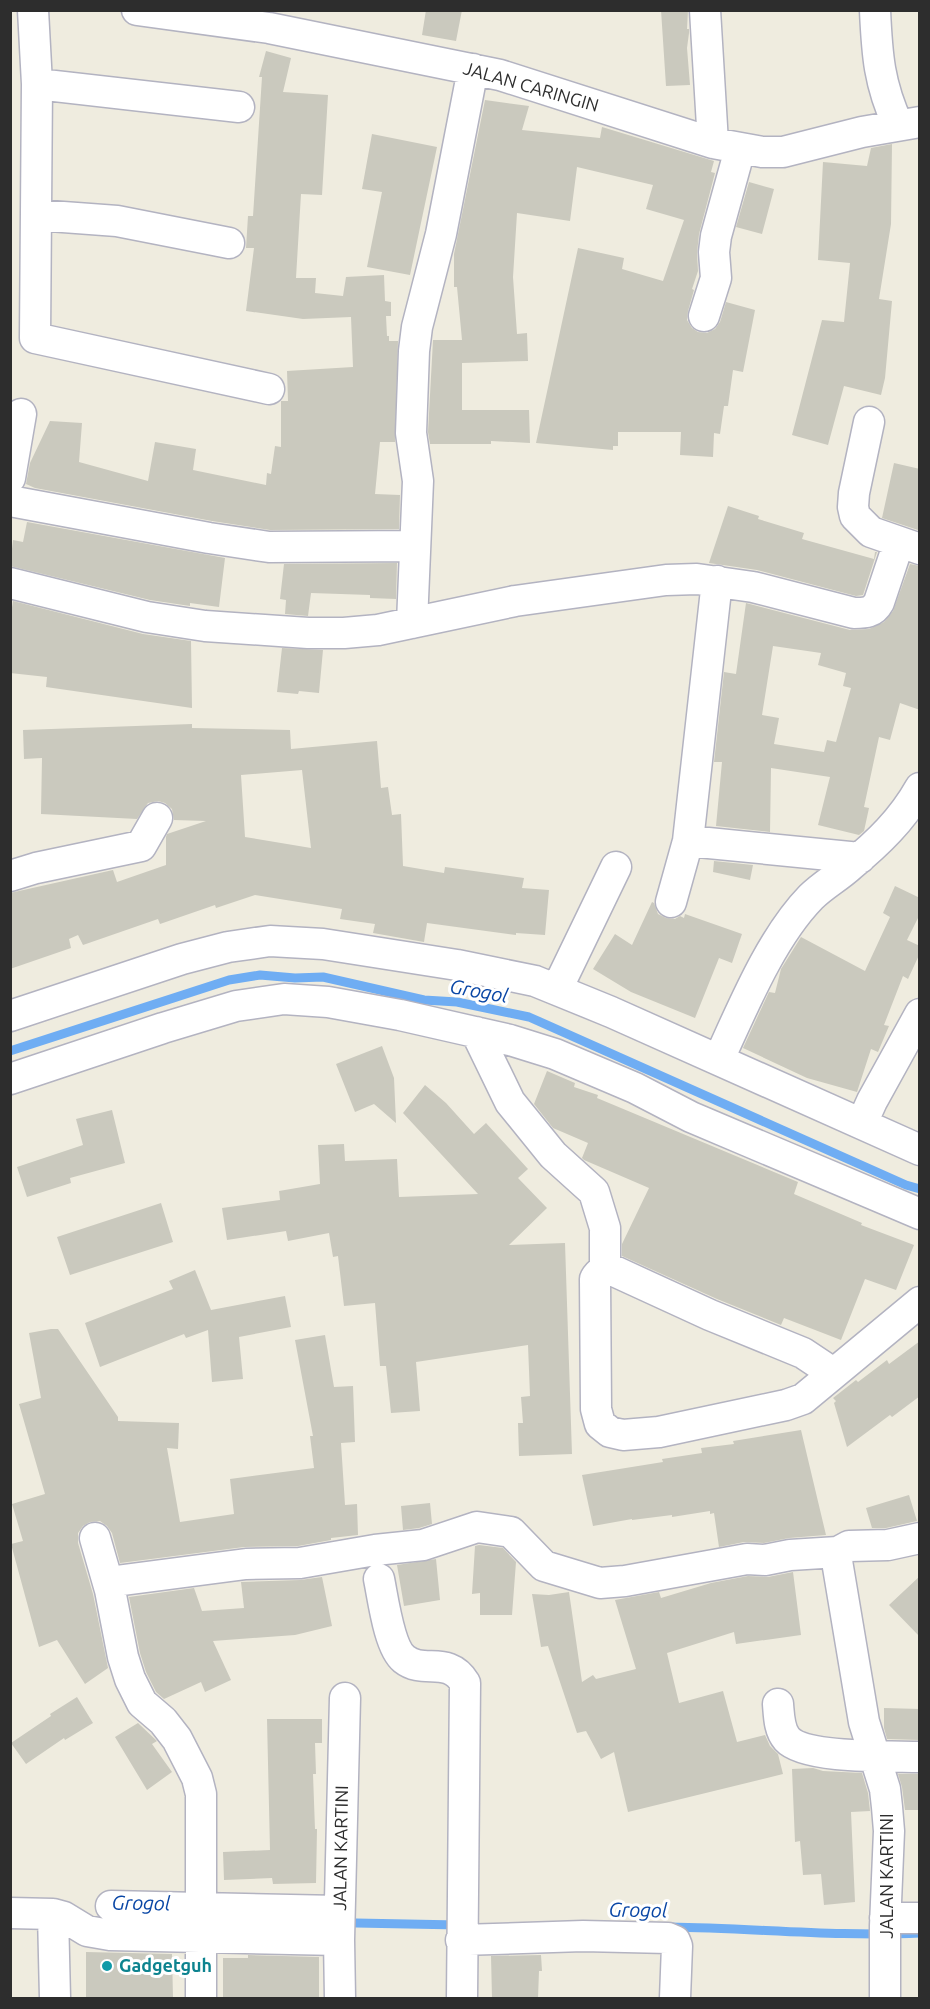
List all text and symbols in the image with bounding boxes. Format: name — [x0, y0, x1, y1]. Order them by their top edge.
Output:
street label: JALAN CARINGIN — [461, 57, 601, 115]
water label: Grogol — [448, 974, 510, 1007]
street label: JALAN KARTINI — [329, 1785, 351, 1911]
street label: JALAN KARTINI — [876, 1813, 896, 1939]
water label: Grogol — [111, 1890, 171, 1915]
water label: Grogol — [608, 1897, 668, 1922]
place label: Gadgetguh — [119, 1955, 212, 1975]
marker: Gadgetguh — [100, 1959, 114, 1973]

